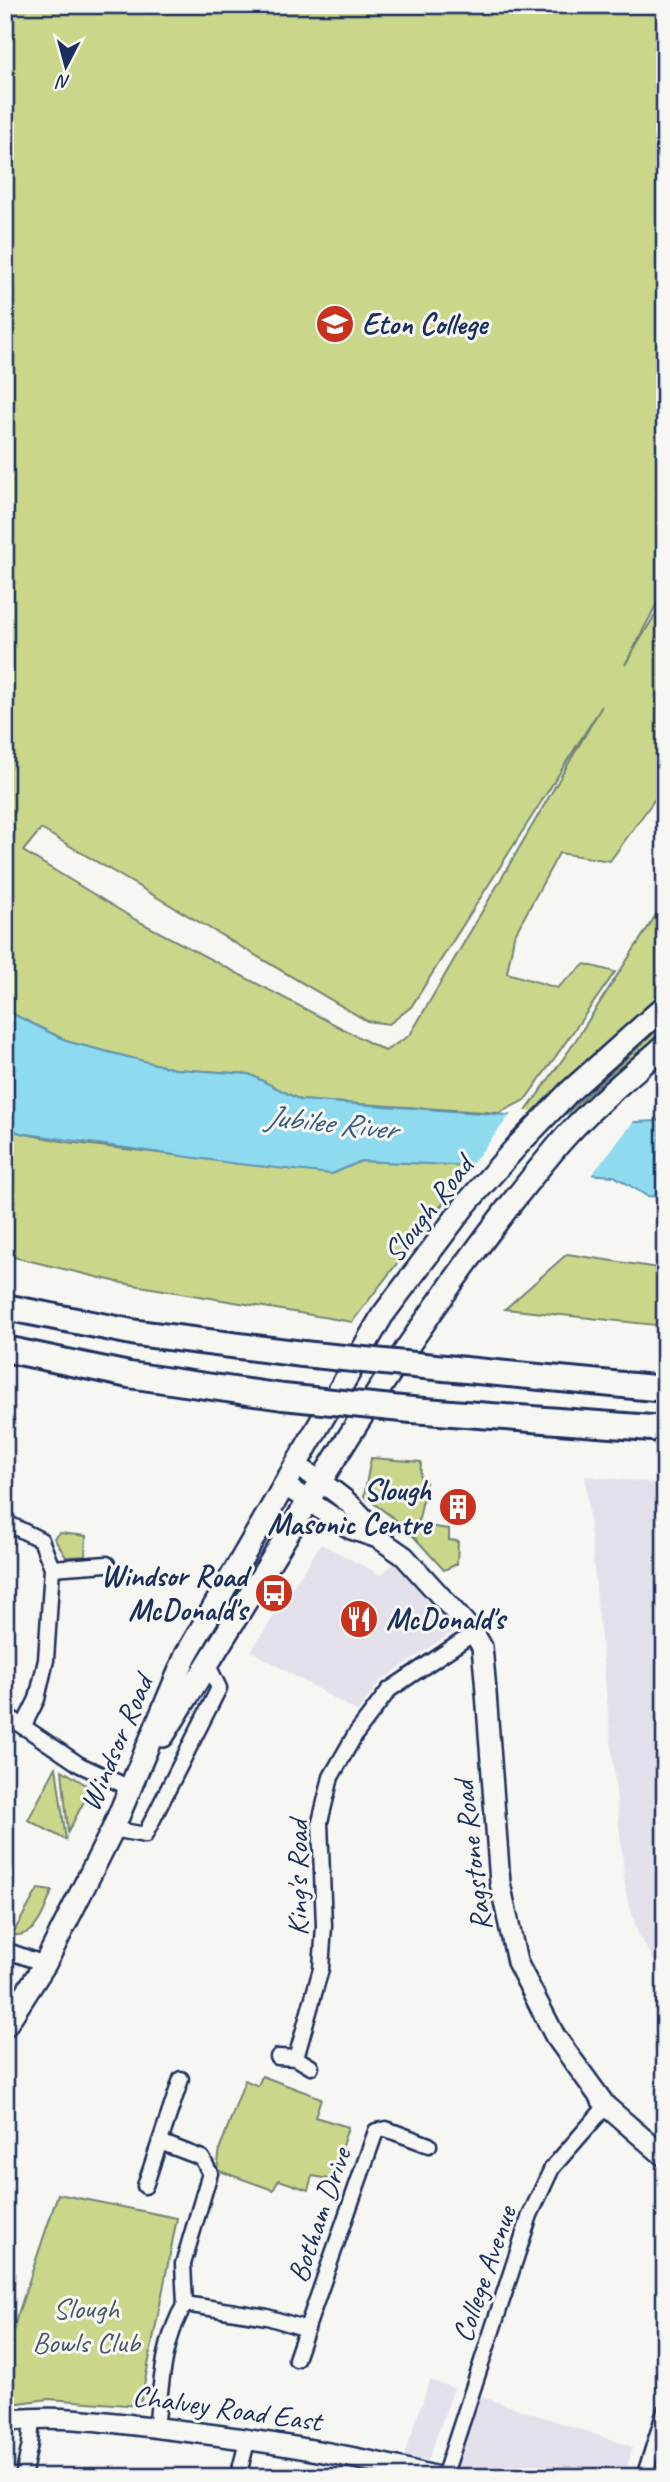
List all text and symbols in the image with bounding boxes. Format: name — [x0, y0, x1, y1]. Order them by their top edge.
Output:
north arrow — [32, 32, 102, 102]
text: N — [54, 69, 71, 94]
school or university icon: Eton College — [314, 303, 356, 345]
place label: Eton College — [362, 305, 490, 343]
water label: Jubilee River — [261, 1095, 403, 1150]
street label: Slough Road — [375, 1145, 484, 1270]
place label: Slough Masonic Centre — [267, 1471, 433, 1543]
building icon: Slough Masonic Centre — [437, 1486, 479, 1528]
place label: Windsor Road McDonald's — [101, 1557, 252, 1629]
bus stop icon: Windsor Road McDonald's — [253, 1572, 295, 1614]
restaurant icon: McDonald's — [338, 1598, 380, 1640]
place label: McDonald's — [386, 1600, 508, 1638]
street label: Windsor Road — [70, 1666, 163, 1817]
street label: Ragstone Road — [443, 1775, 500, 1933]
street label: King's Road — [278, 1816, 316, 1936]
street label: Botham Drive — [278, 2141, 360, 2287]
street label: College Avenue — [443, 2199, 526, 2347]
park label: Slough Bowls Club — [32, 2289, 142, 2361]
street label: Chalvey Road East — [130, 2376, 327, 2440]

